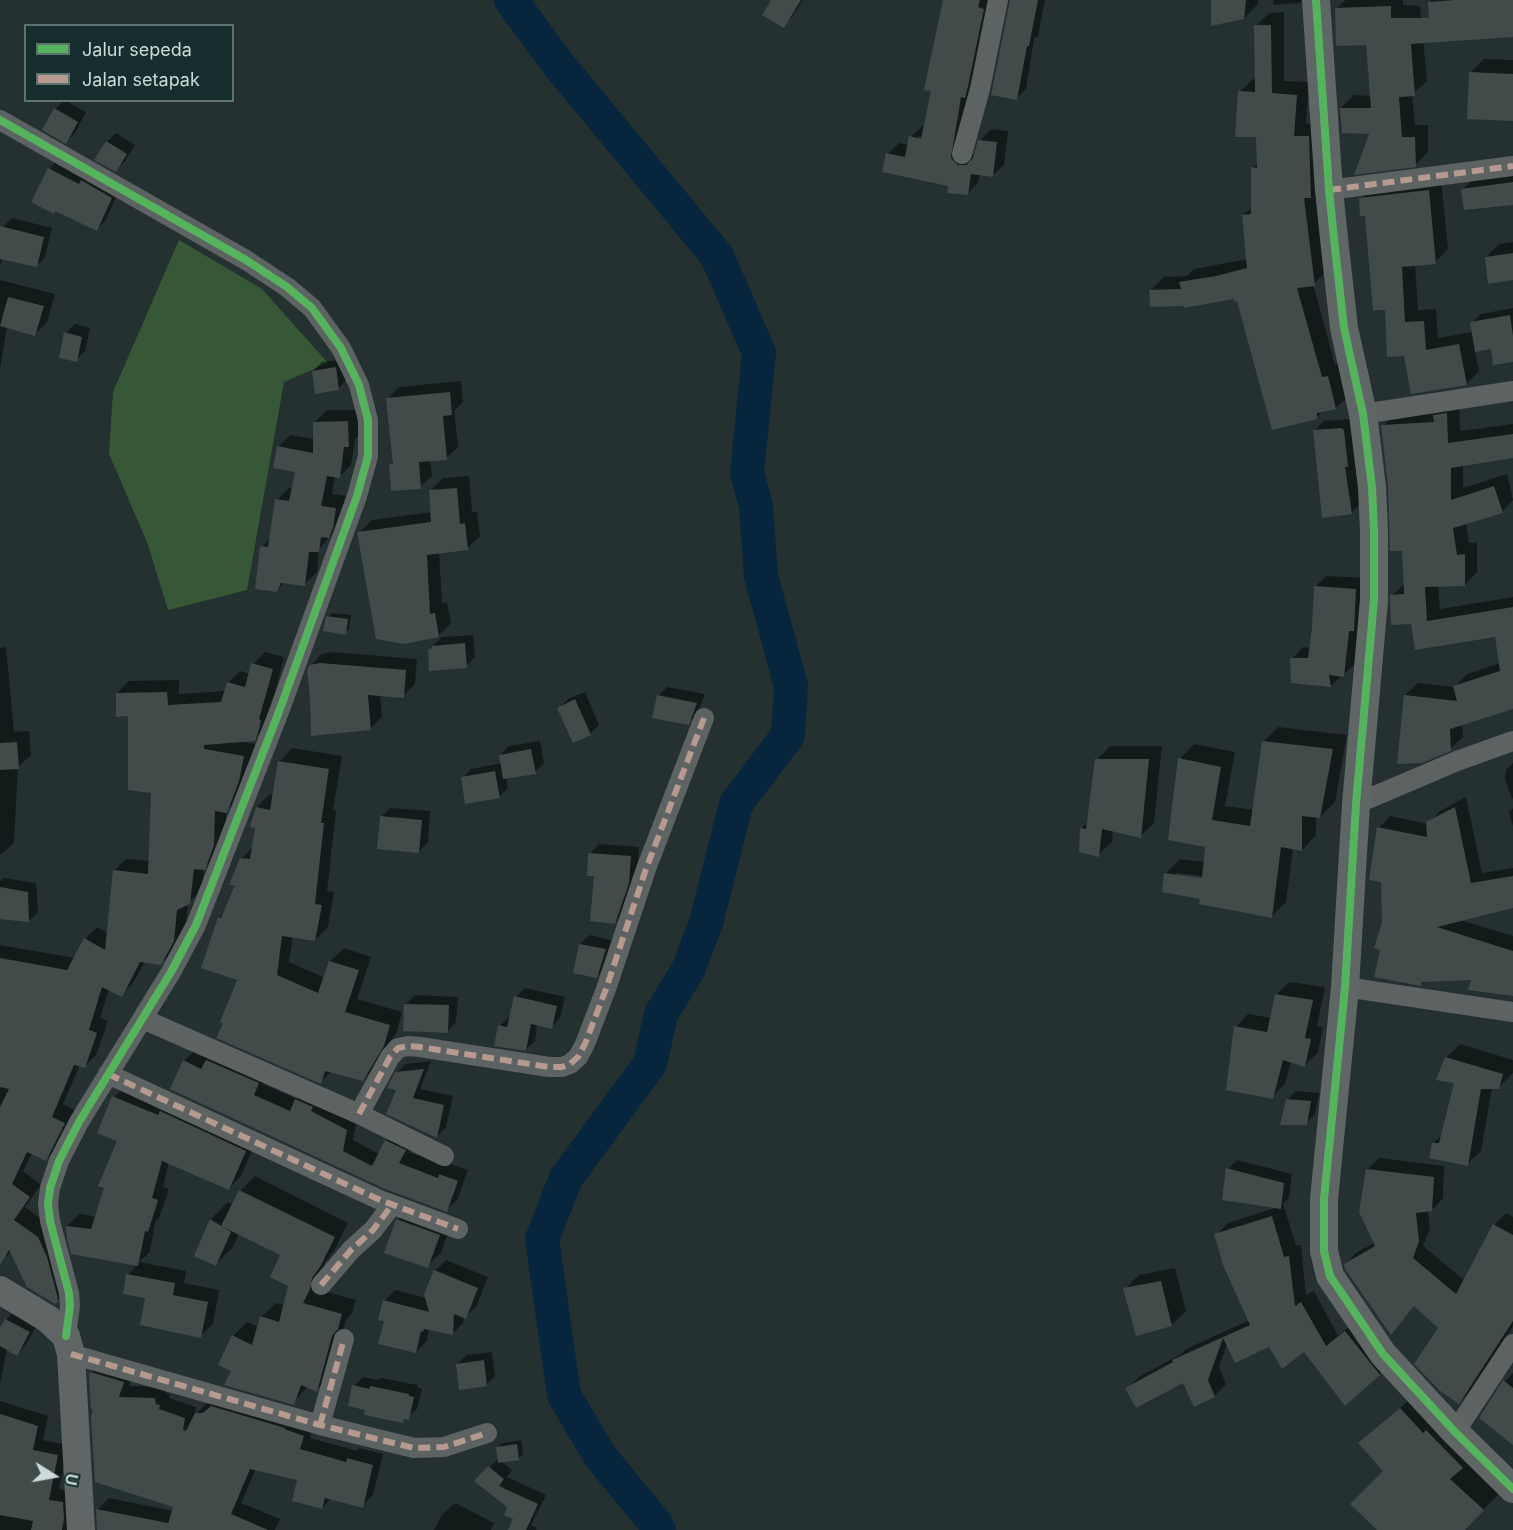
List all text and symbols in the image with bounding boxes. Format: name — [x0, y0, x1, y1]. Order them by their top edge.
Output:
legend — [24, 24, 234, 102]
text: Jalur sepeda — [82, 39, 192, 60]
text: Jalan setapak — [82, 69, 200, 90]
north arrow — [24, 1446, 84, 1506]
text: U — [61, 1472, 83, 1487]

